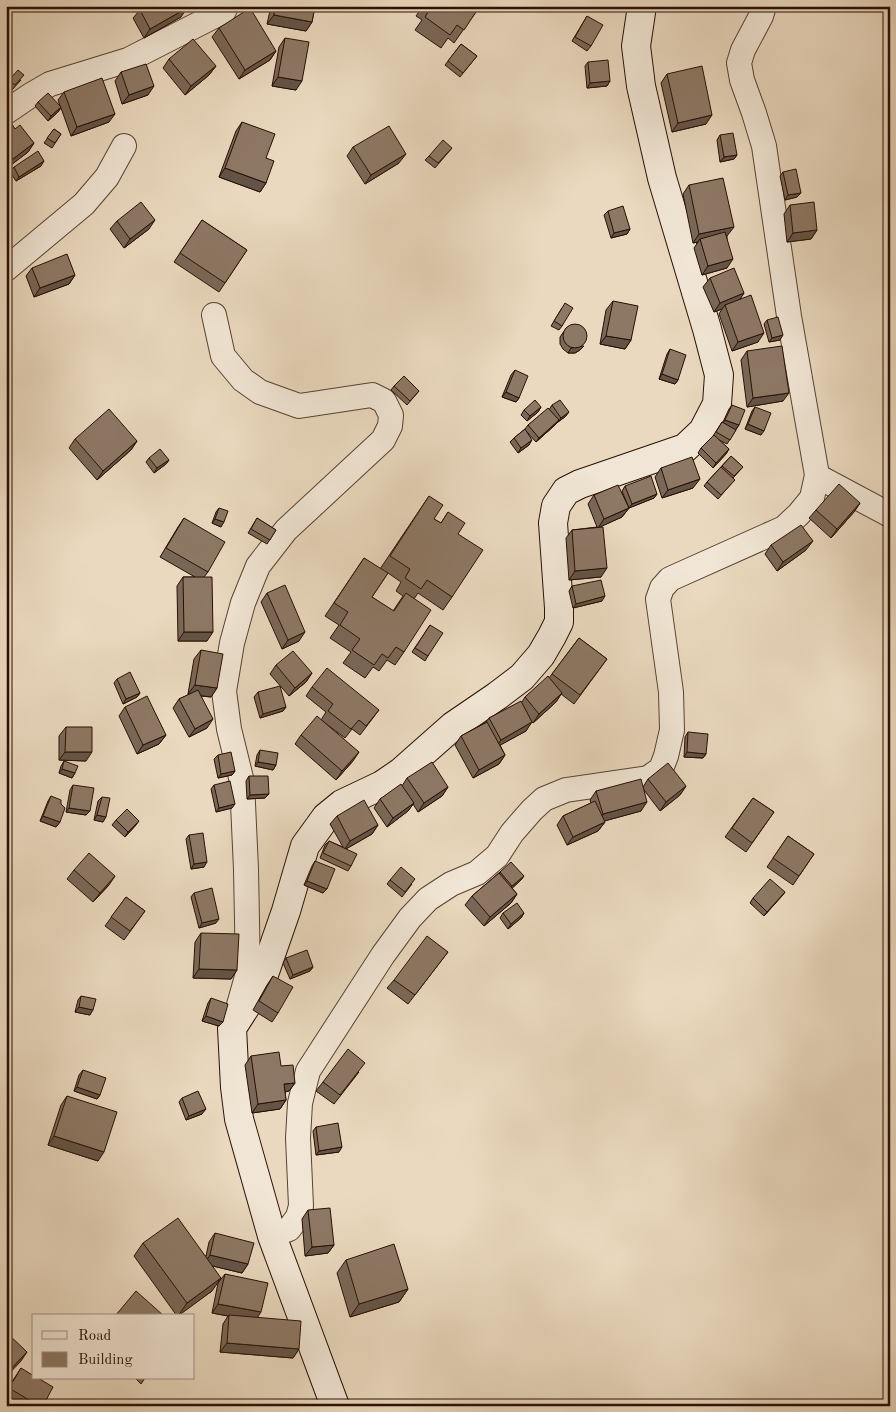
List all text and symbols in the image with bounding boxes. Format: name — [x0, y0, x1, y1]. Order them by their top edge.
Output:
legend — [32, 1314, 195, 1380]
text: Road — [78, 1329, 112, 1344]
text: Building — [78, 1353, 133, 1368]

